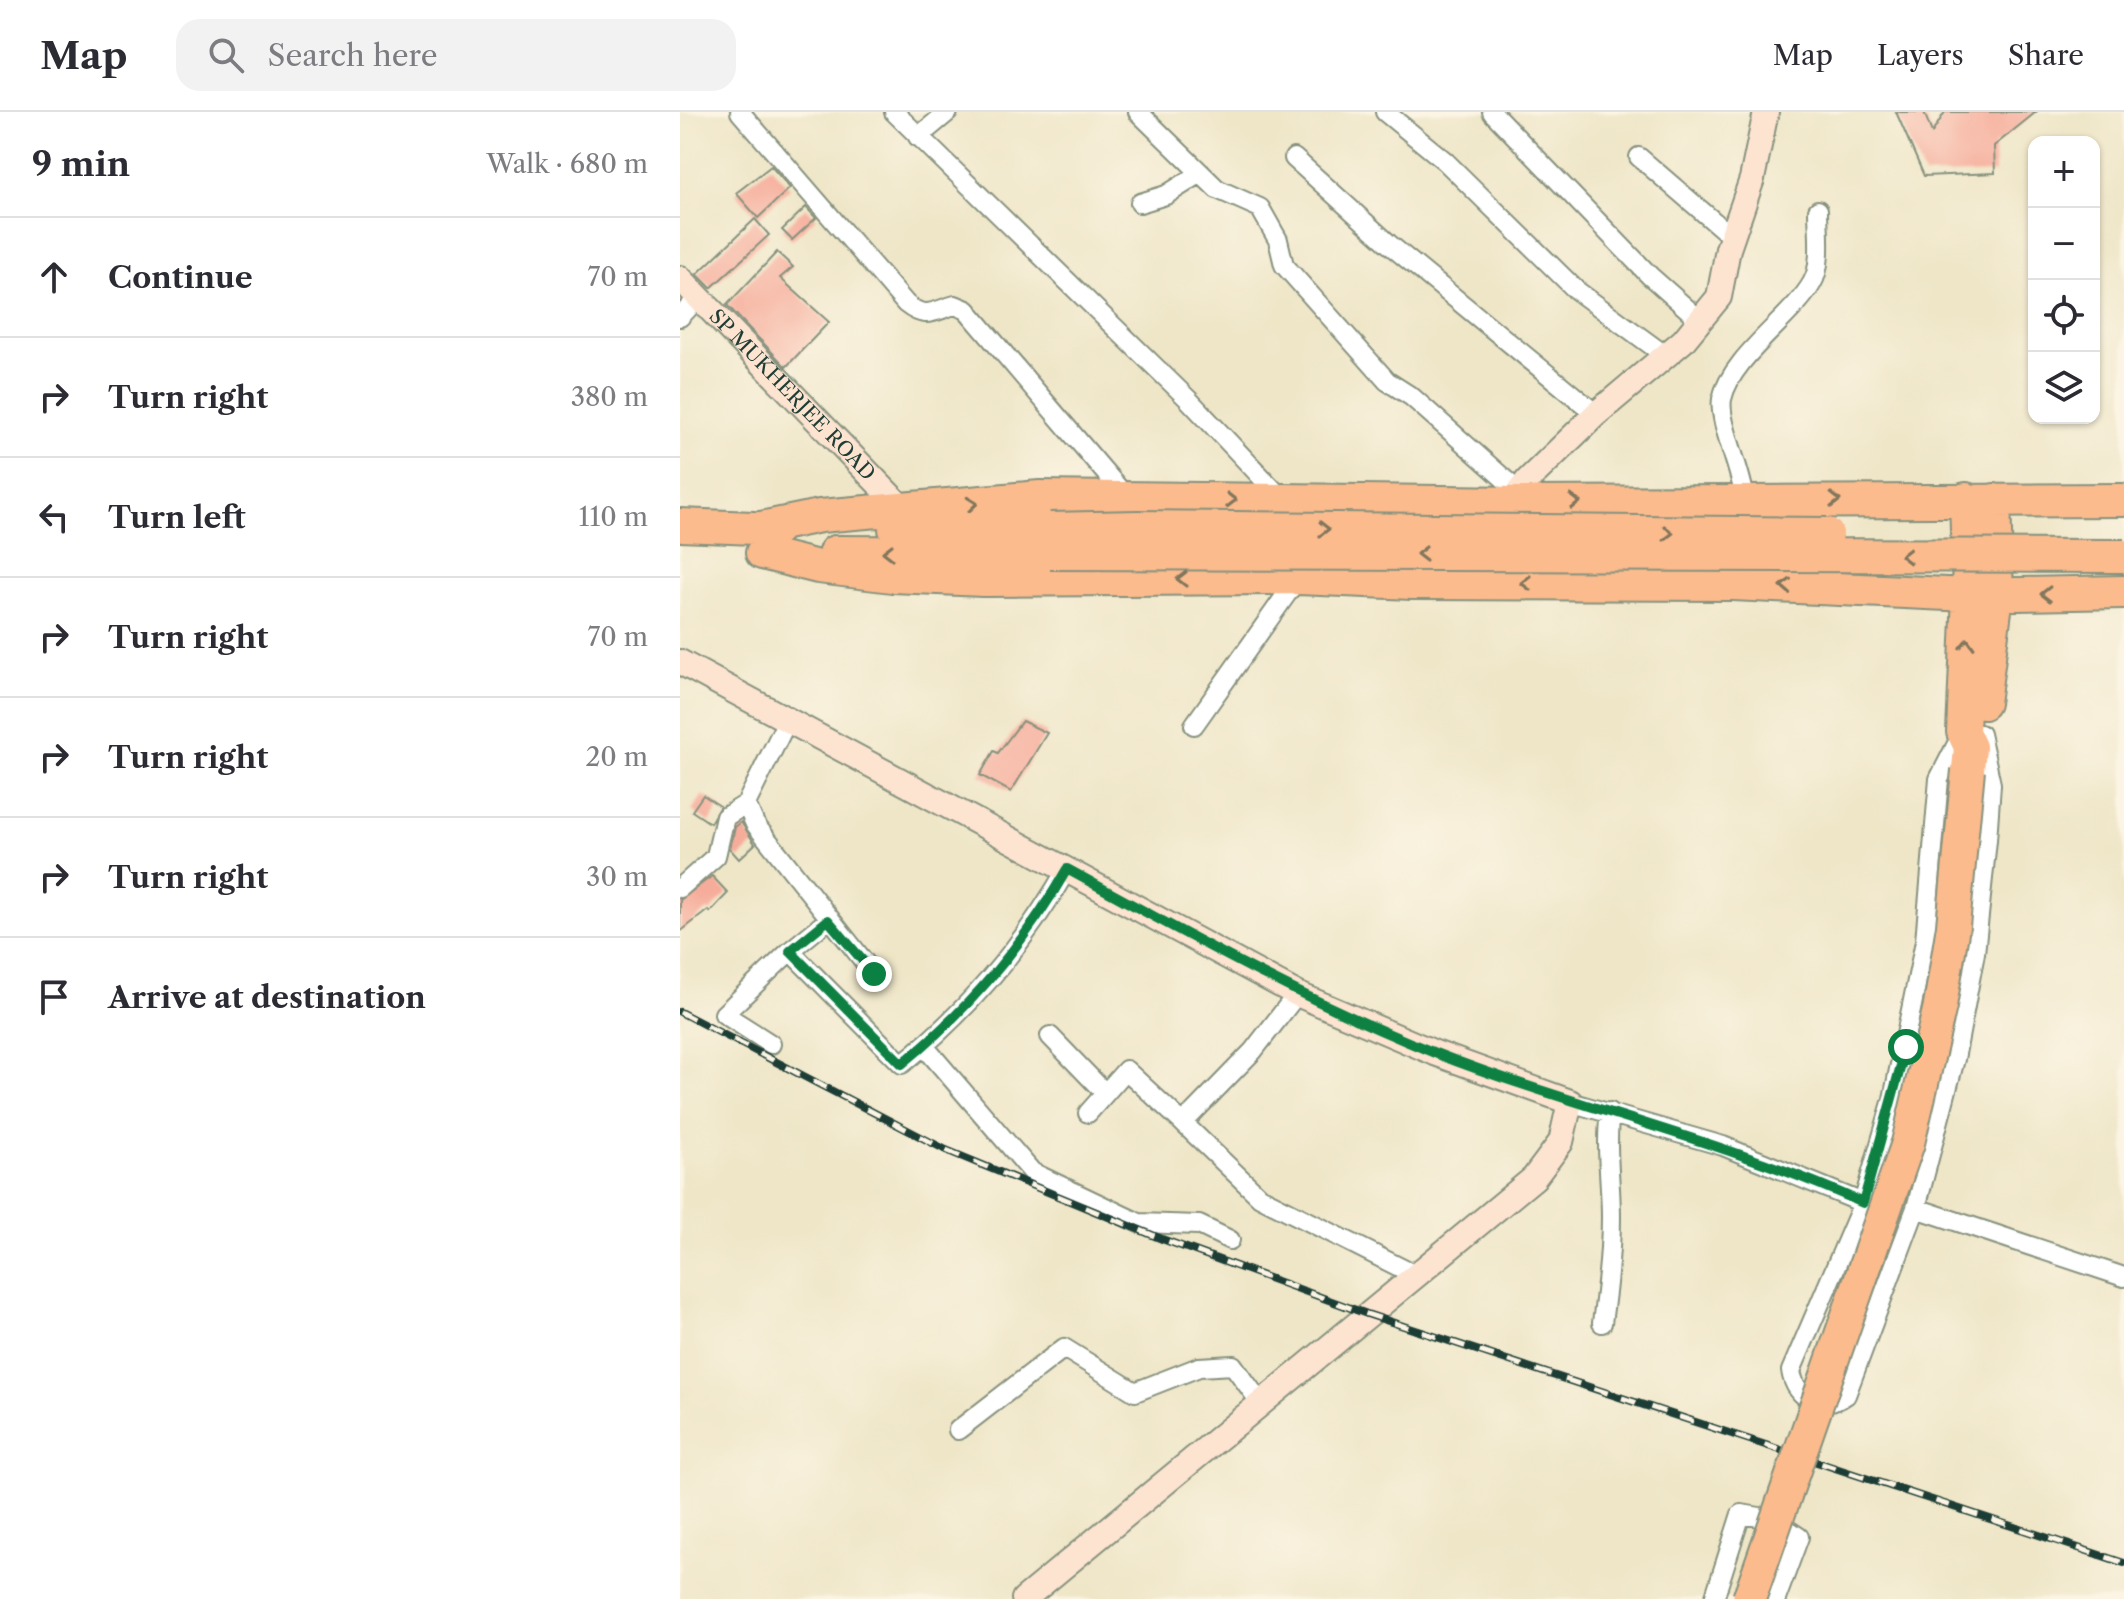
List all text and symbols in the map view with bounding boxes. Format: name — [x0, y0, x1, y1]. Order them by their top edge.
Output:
search box — [176, 19, 736, 91]
text: Map — [40, 32, 128, 79]
icon: search — [204, 33, 248, 77]
text: Search here — [268, 37, 438, 74]
text: Map — [1773, 38, 1833, 72]
text: Layers — [1877, 38, 1964, 72]
text: Share — [2008, 38, 2084, 72]
map controls — [2028, 136, 2100, 424]
button: + — [2028, 136, 2100, 208]
text: 9 min — [32, 143, 130, 185]
text: Walk · 680 m — [487, 148, 648, 180]
button: − — [2028, 208, 2100, 280]
icon: ahead — [32, 255, 76, 299]
text: Continue — [108, 259, 253, 296]
text: 70 m — [588, 261, 648, 293]
button: locate — [2028, 280, 2100, 352]
street label: SP MUKHERJEE ROAD — [705, 304, 881, 485]
button: layers — [2028, 352, 2100, 424]
icon: right — [32, 375, 76, 419]
text: Turn right — [108, 379, 268, 416]
text: 380 m — [571, 381, 648, 413]
one-way arrow — [1225, 491, 1238, 508]
one-way arrow — [1829, 491, 1842, 509]
one-way arrow — [1569, 493, 1582, 511]
icon: left — [32, 495, 76, 539]
one-way arrow — [966, 495, 979, 512]
text: Turn left — [108, 499, 245, 536]
text: 110 m — [579, 501, 648, 533]
one-way arrow — [1318, 520, 1331, 538]
one-way arrow — [1662, 524, 1675, 541]
one-way arrow — [881, 543, 894, 561]
one-way arrow — [1415, 546, 1428, 563]
one-way arrow — [1899, 547, 1912, 565]
one-way arrow — [1175, 570, 1188, 588]
one-way arrow — [1519, 574, 1532, 592]
one-way arrow — [1779, 578, 1792, 595]
one-way arrow — [2039, 586, 2052, 603]
icon: right — [32, 615, 76, 659]
text: Turn right — [108, 619, 268, 656]
text: 70 m — [588, 621, 648, 653]
one-way arrow — [1959, 637, 1976, 650]
icon: right — [32, 735, 76, 779]
text: Turn right — [108, 739, 268, 776]
text: 20 m — [585, 741, 648, 773]
icon: right — [32, 855, 76, 899]
text: Turn right — [108, 859, 268, 896]
text: 30 m — [586, 861, 648, 893]
route end — [856, 956, 892, 992]
icon: arrive — [32, 975, 76, 1019]
text: Arrive at destination — [108, 979, 426, 1016]
route start — [1888, 1029, 1924, 1065]

